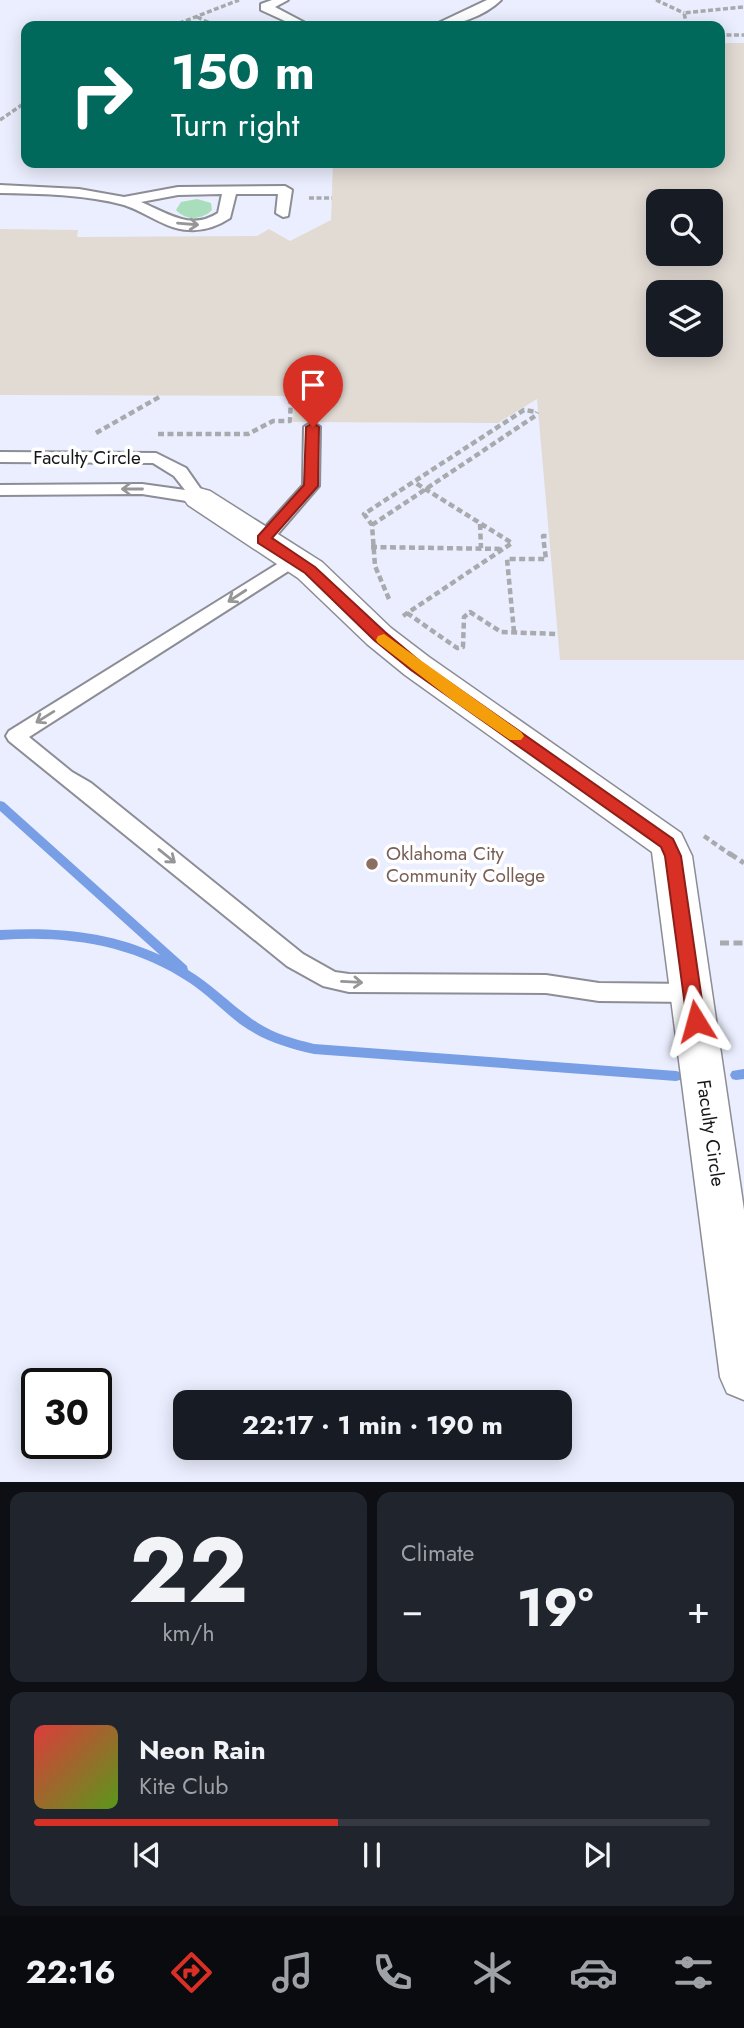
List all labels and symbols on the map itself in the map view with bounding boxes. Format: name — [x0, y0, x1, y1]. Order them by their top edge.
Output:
one-way arrow — [176, 218, 199, 231]
pin — [283, 355, 343, 427]
street label: Faculty Circle — [33, 444, 141, 471]
one-way arrow — [121, 482, 144, 496]
one-way arrow — [228, 588, 247, 603]
one-way arrow — [36, 710, 55, 725]
place label: Oklahoma City Community College — [386, 840, 545, 889]
one-way arrow — [157, 848, 175, 864]
marker: Oklahoma City Community College — [364, 856, 380, 872]
one-way arrow — [340, 976, 363, 989]
position arrow — [659, 984, 733, 1058]
street label: Faculty Circle — [690, 1078, 732, 1188]
speed limit sign: 30 — [21, 1368, 112, 1459]

